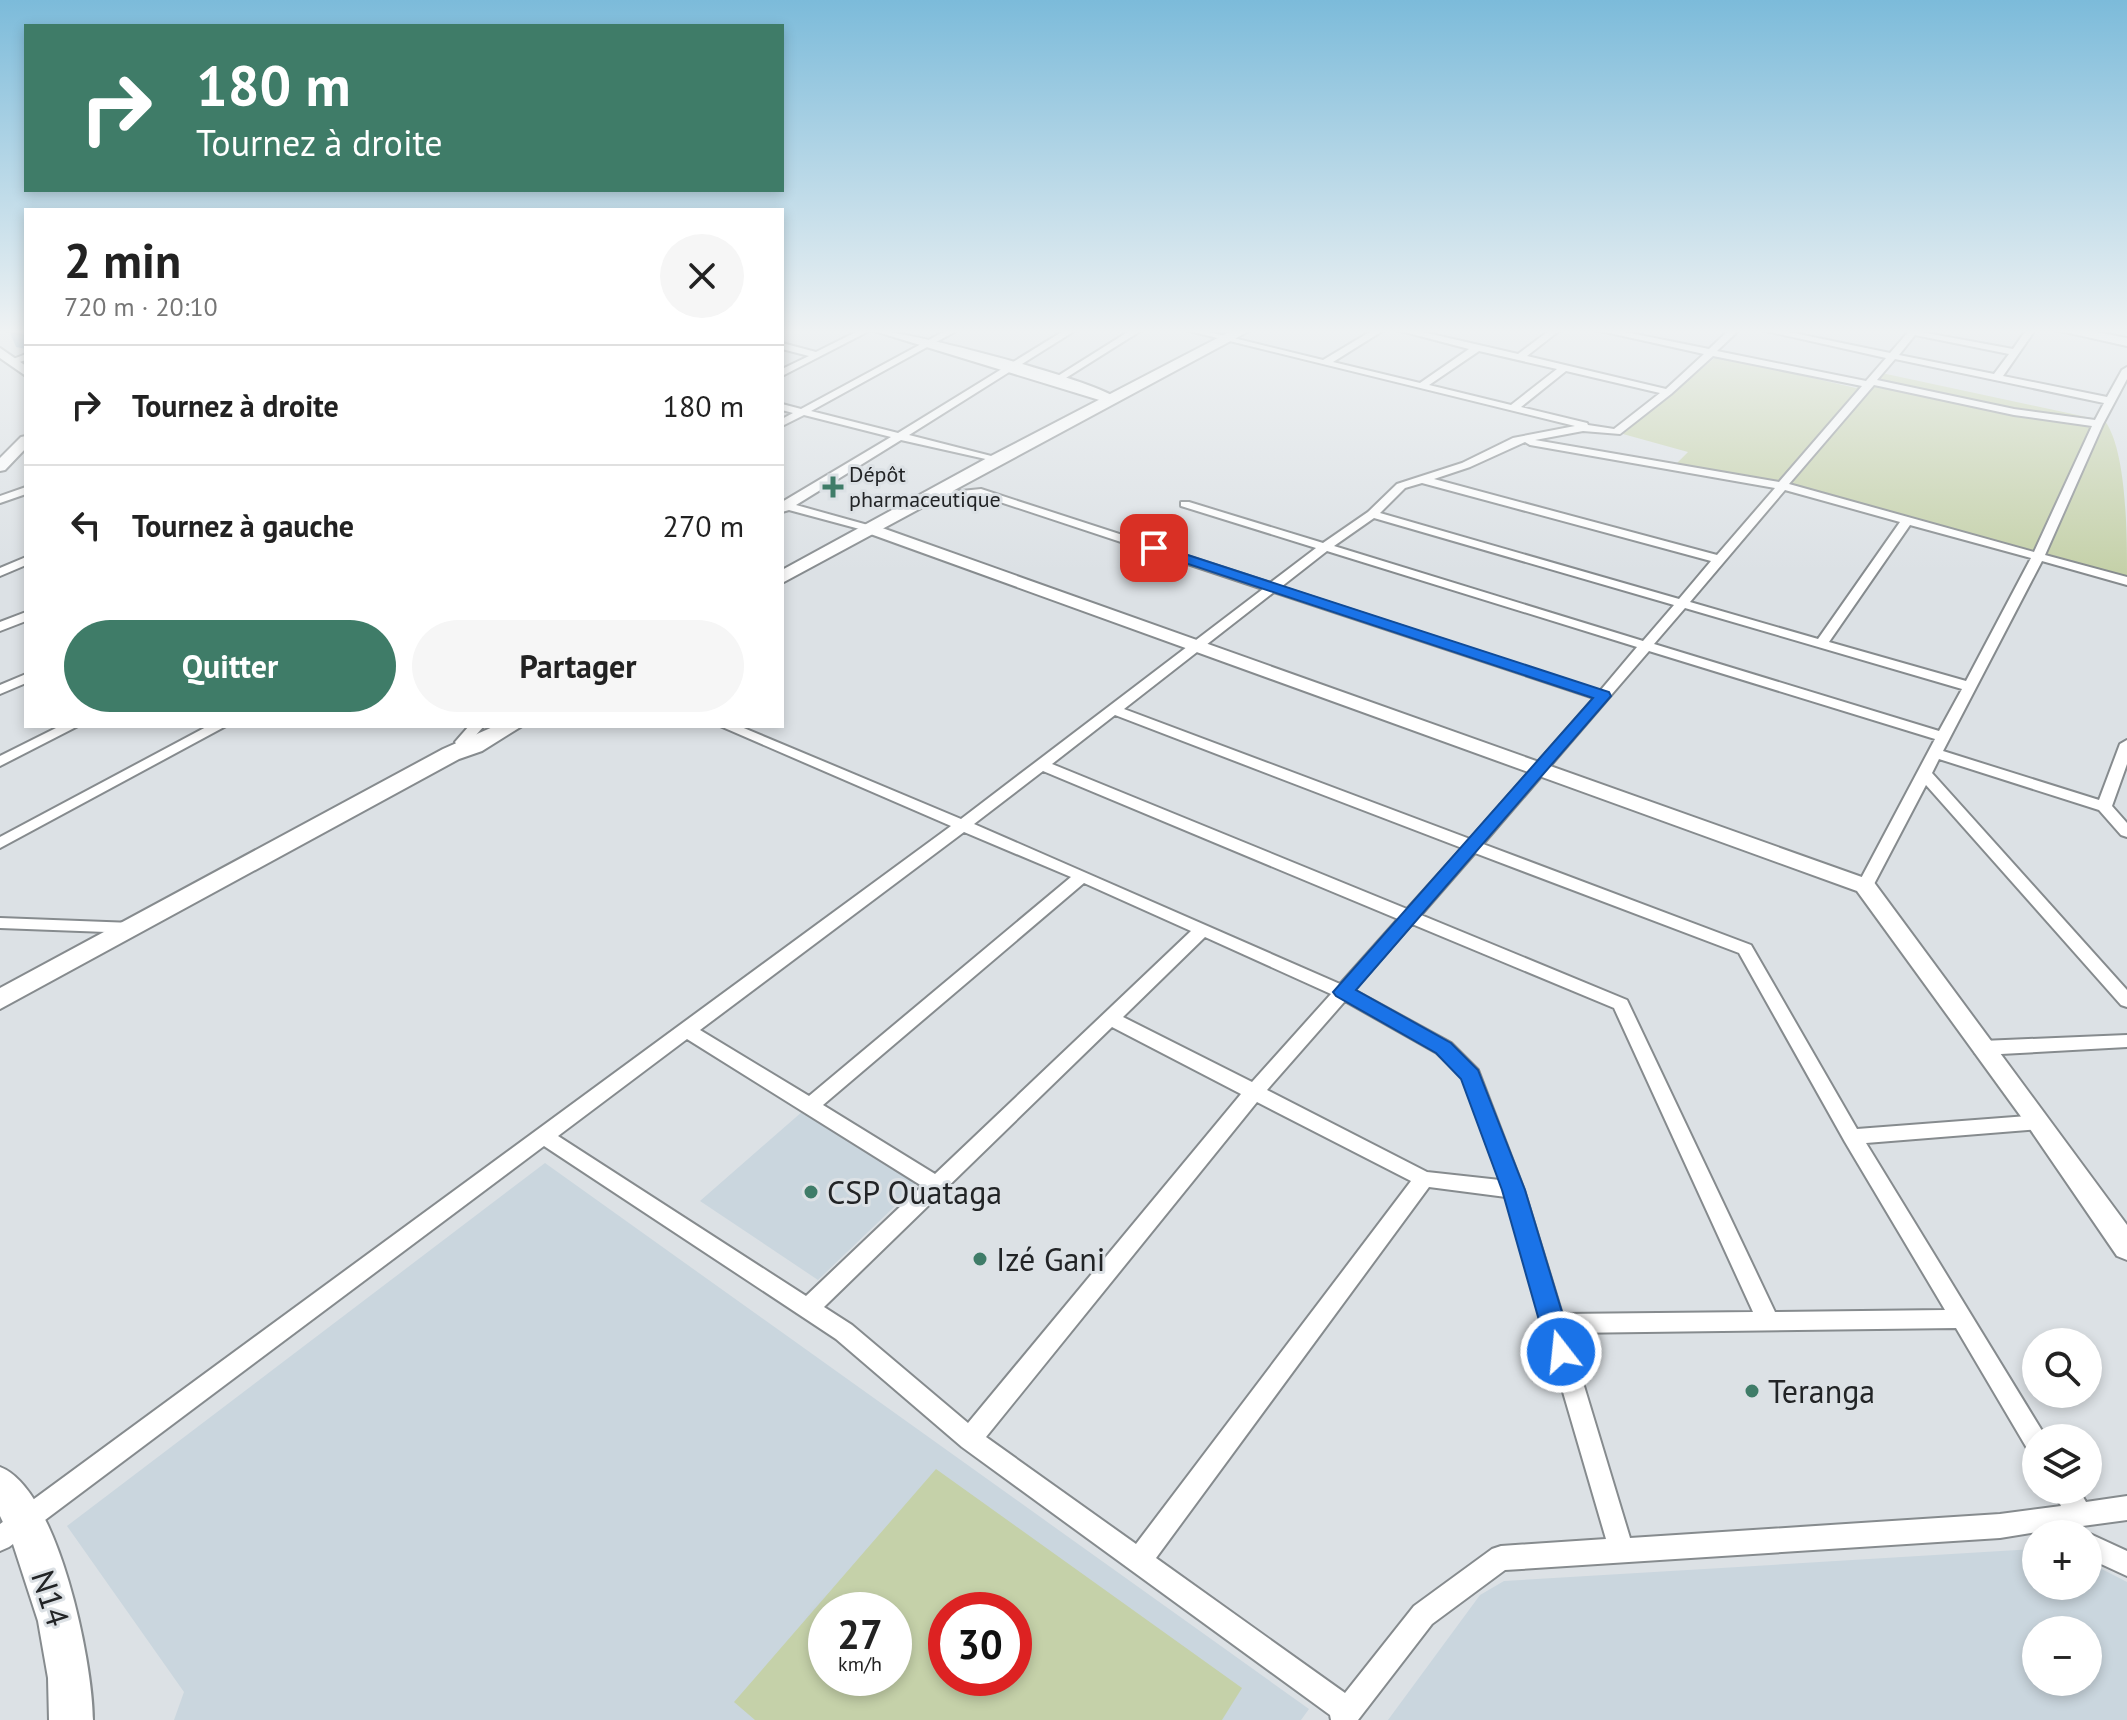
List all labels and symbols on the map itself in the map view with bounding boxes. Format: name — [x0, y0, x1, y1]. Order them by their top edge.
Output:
place label: Dépôt pharmaceutique — [849, 460, 1001, 513]
marker: Dépôt pharmaceutique — [824, 478, 842, 496]
pin — [1120, 514, 1188, 582]
place label: CSP Ouataga — [827, 1171, 1002, 1213]
marker: CSP Ouataga — [802, 1183, 820, 1201]
place label: Izé Gani — [996, 1238, 1105, 1280]
marker: Izé Gani — [971, 1250, 989, 1268]
position arrow — [1519, 1310, 1603, 1394]
place label: Teranga — [1768, 1370, 1875, 1412]
marker: Teranga — [1743, 1382, 1761, 1400]
street label: N14 — [22, 1565, 80, 1631]
speed limit sign: 30 — [928, 1592, 1032, 1696]

